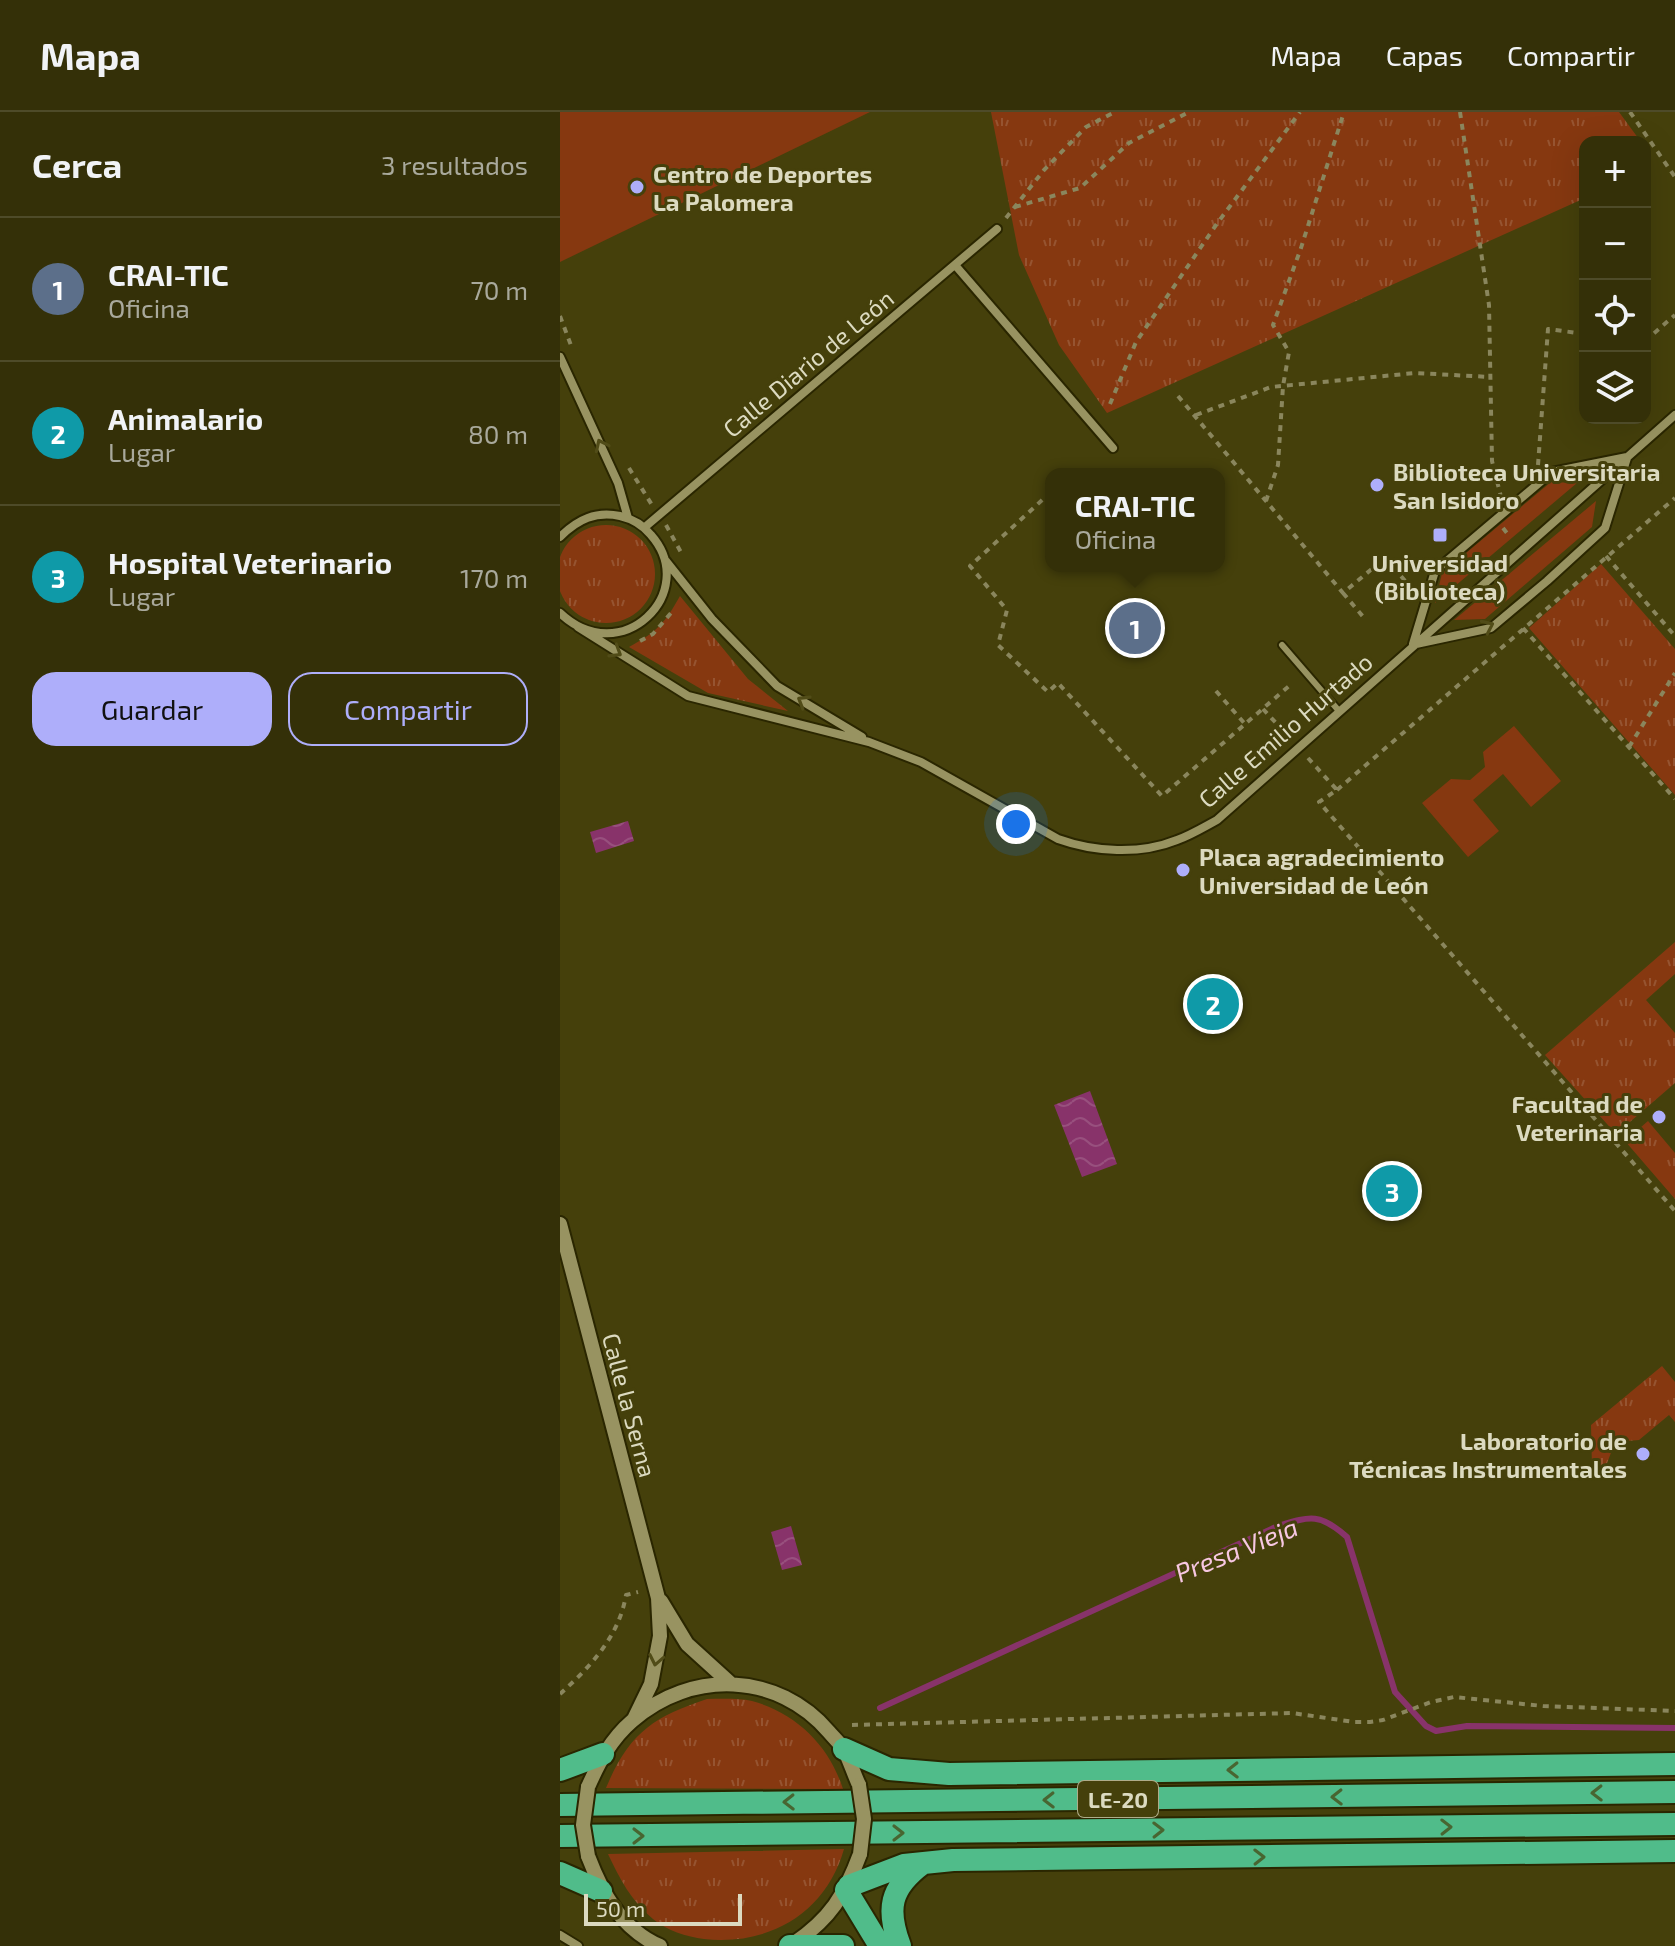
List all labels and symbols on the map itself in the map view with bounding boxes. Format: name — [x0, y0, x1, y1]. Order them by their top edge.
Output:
place label: Centro de Deportes La Palomera — [653, 159, 872, 216]
marker: Centro de Deportes La Palomera — [628, 178, 646, 196]
street label: Calle Diario de León — [717, 283, 899, 443]
one-way arrow — [595, 439, 611, 453]
place label: Biblioteca Universitaria San Isidoro — [1393, 457, 1660, 514]
marker: Biblioteca Universitaria San Isidoro — [1368, 476, 1386, 494]
marker: Universidad (Biblioteca) — [1431, 526, 1449, 544]
place label: Universidad (Biblioteca) — [1372, 548, 1508, 605]
pin: 1 — [1109, 598, 1161, 658]
one-way arrow — [1480, 620, 1494, 636]
one-way arrow — [607, 642, 622, 657]
street label: Calle Emilio Hurtado — [1192, 647, 1378, 813]
one-way arrow — [797, 696, 812, 711]
your location — [996, 804, 1036, 844]
place label: Placa agradecimiento Universidad de León — [1199, 842, 1444, 899]
marker: Placa agradecimiento Universidad de León — [1174, 861, 1192, 879]
pin: 2 — [1187, 974, 1239, 1034]
place label: Facultad de Veterinaria — [1512, 1089, 1643, 1146]
marker: Facultad de Veterinaria — [1650, 1108, 1668, 1126]
pin: 3 — [1366, 1161, 1418, 1221]
street label: Calle la Serna — [597, 1330, 663, 1480]
place label: Laboratorio de Técnicas Instrumentales — [1349, 1426, 1627, 1483]
marker: Laboratorio de Técnicas Instrumentales — [1634, 1445, 1652, 1463]
water label: Presa Vieja — [1170, 1510, 1302, 1588]
one-way arrow — [648, 1654, 665, 1667]
one-way arrow — [1226, 1761, 1239, 1778]
road number: LE-20 — [1078, 1781, 1158, 1817]
one-way arrow — [1590, 1784, 1603, 1802]
one-way arrow — [1330, 1788, 1343, 1805]
one-way arrow — [1042, 1792, 1055, 1809]
one-way arrow — [782, 1794, 795, 1811]
one-way arrow — [1440, 1818, 1453, 1836]
one-way arrow — [1152, 1822, 1165, 1839]
one-way arrow — [892, 1825, 905, 1842]
one-way arrow — [632, 1827, 645, 1844]
one-way arrow — [1253, 1848, 1266, 1866]
scale bar — [584, 1890, 742, 1926]

